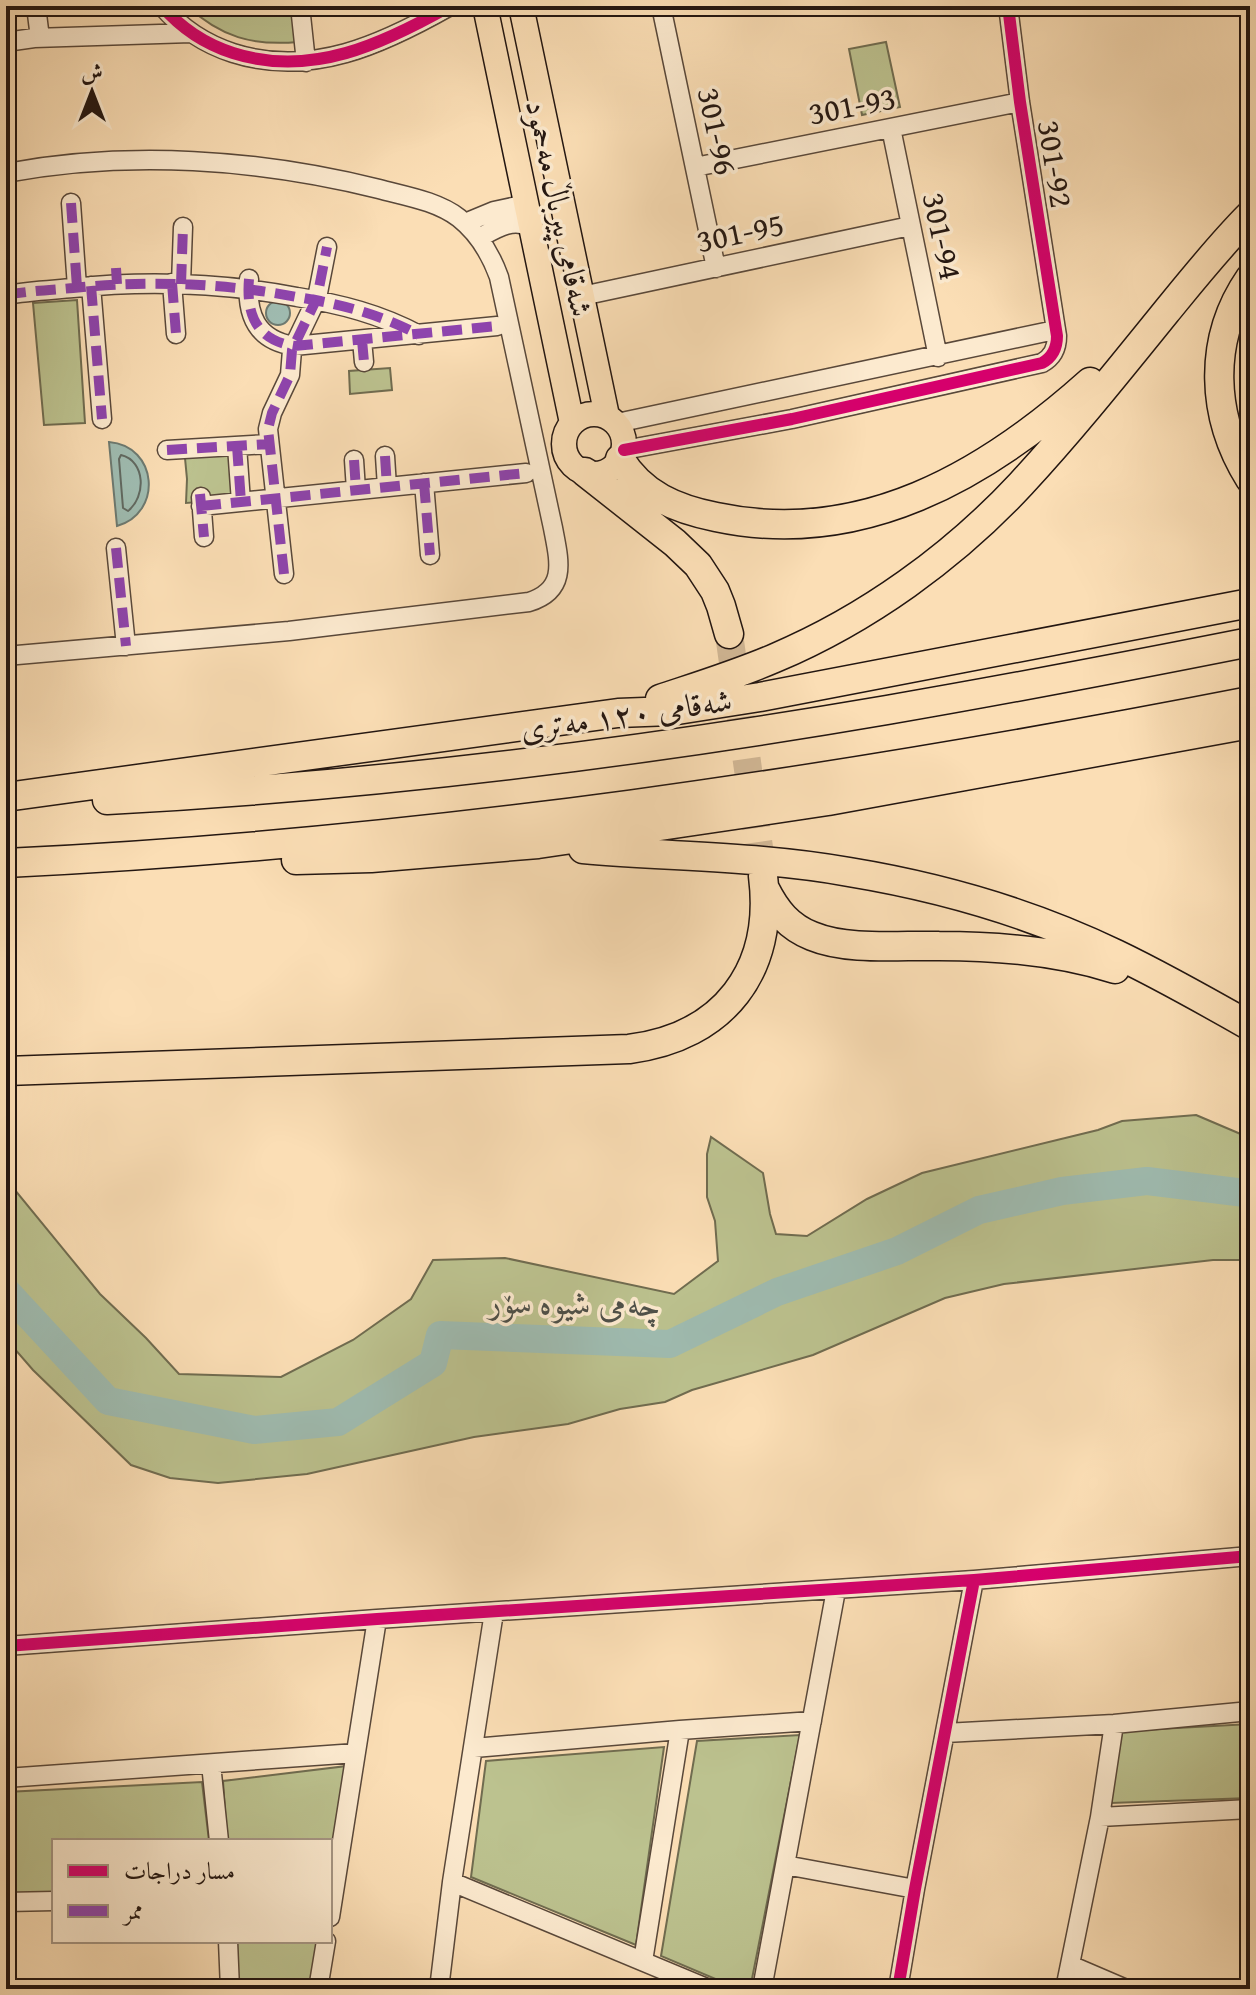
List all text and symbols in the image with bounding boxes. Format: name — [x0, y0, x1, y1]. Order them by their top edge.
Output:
north arrow — [52, 52, 132, 132]
text: ش — [81, 56, 103, 88]
street label: 301-93 — [804, 74, 900, 136]
street label: 301-96 — [686, 83, 750, 179]
street label: شەقامی پیرباڵ مەحمود — [514, 95, 606, 321]
street label: 301-92 — [1026, 117, 1086, 211]
street label: 301-94 — [911, 188, 975, 284]
street label: 301-95 — [692, 200, 788, 264]
street label: شەقامی ١٢٠ مەتری — [517, 676, 735, 752]
water label: چەمی شیوە سۆر — [486, 1276, 662, 1328]
legend — [52, 1839, 332, 1943]
text: مسار دراجات — [124, 1853, 235, 1888]
text: ممر — [121, 1893, 143, 1928]

